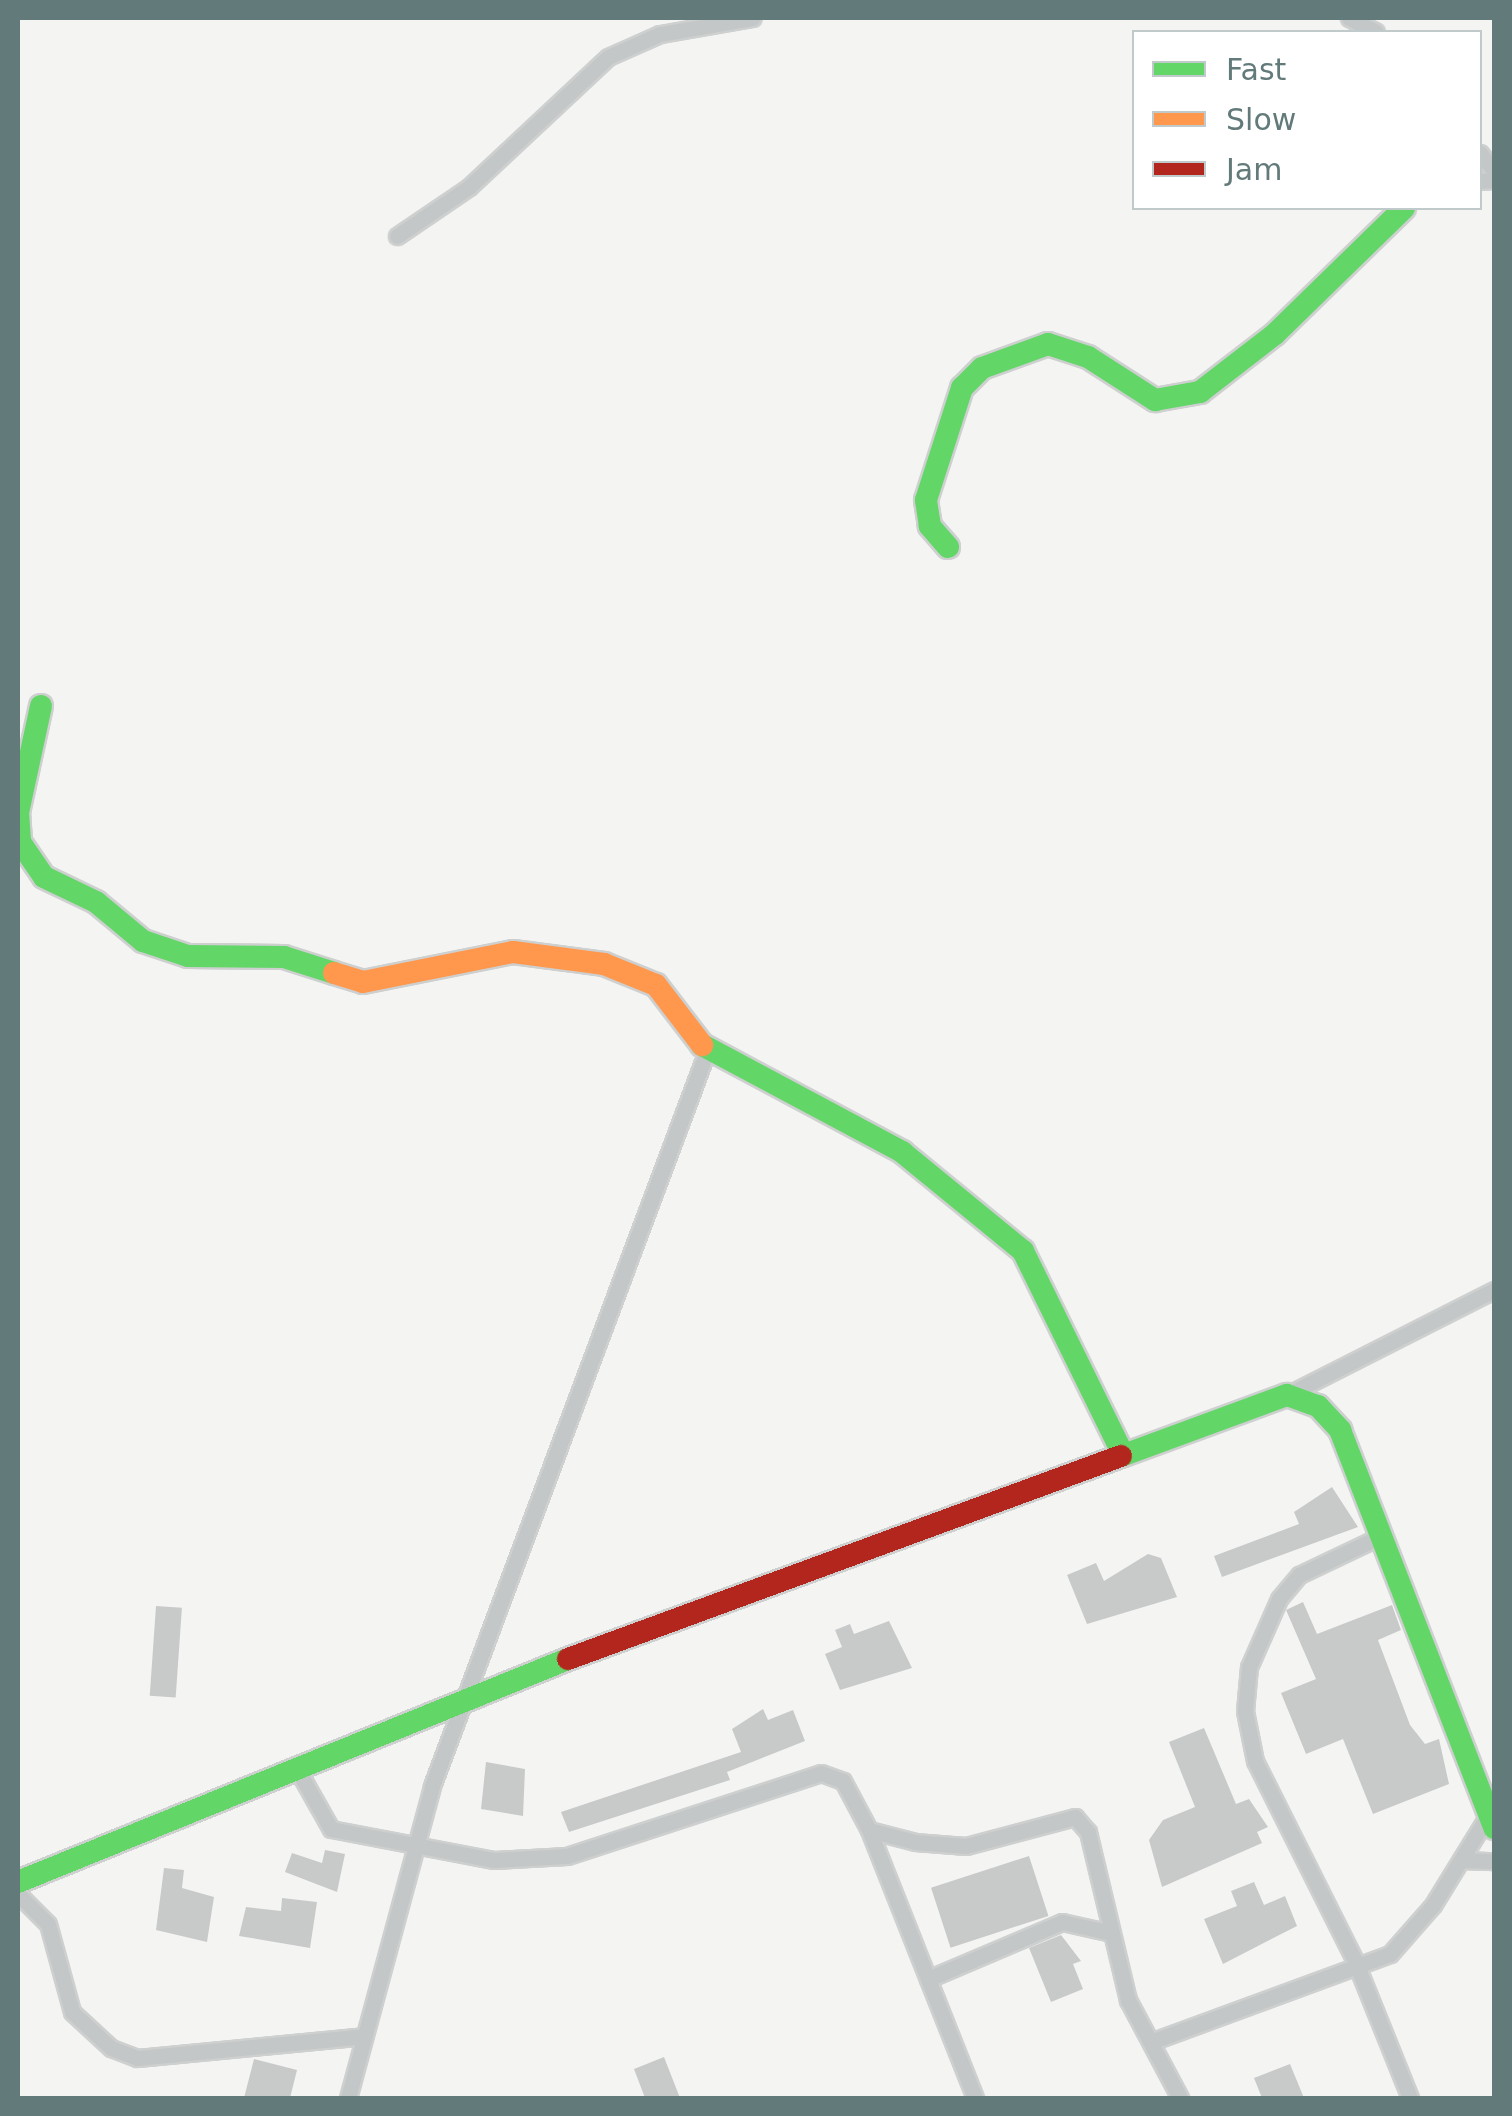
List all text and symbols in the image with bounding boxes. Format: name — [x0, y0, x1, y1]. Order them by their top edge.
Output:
legend — [1132, 30, 1482, 210]
text: Fast — [1226, 52, 1286, 87]
text: Slow — [1226, 102, 1296, 137]
text: Jam — [1226, 152, 1282, 187]

